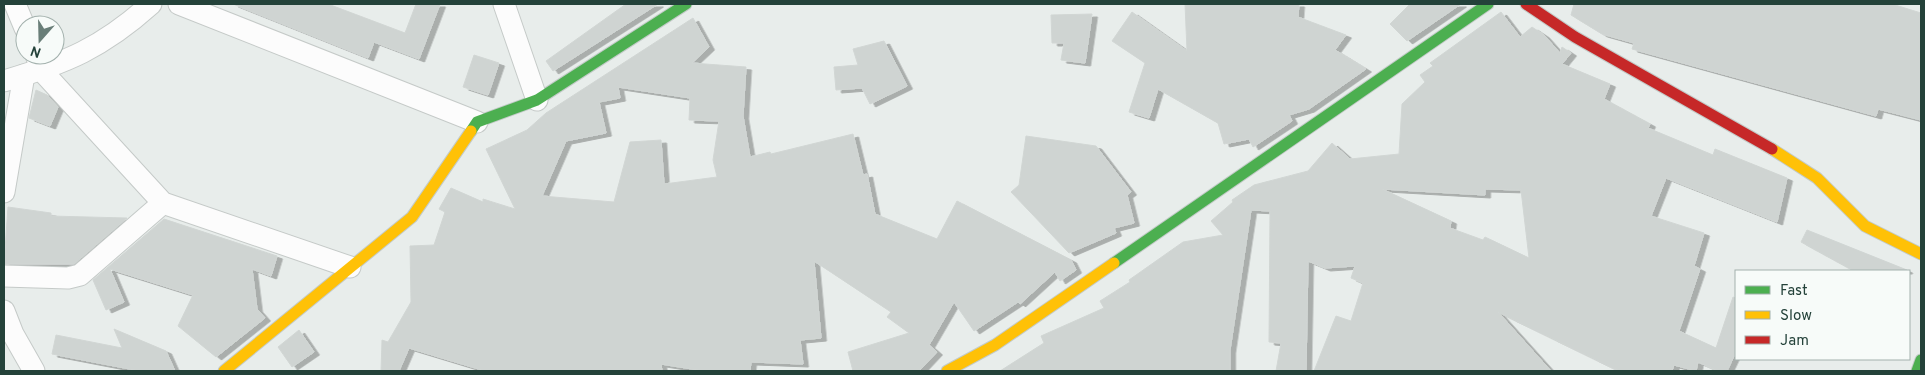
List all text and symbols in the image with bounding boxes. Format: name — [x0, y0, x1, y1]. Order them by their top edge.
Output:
north arrow — [15, 15, 65, 65]
text: N — [28, 41, 44, 61]
legend — [1735, 270, 1910, 360]
text: Fast — [1780, 282, 1808, 301]
text: Slow — [1780, 307, 1812, 326]
text: Jam — [1780, 332, 1809, 351]

